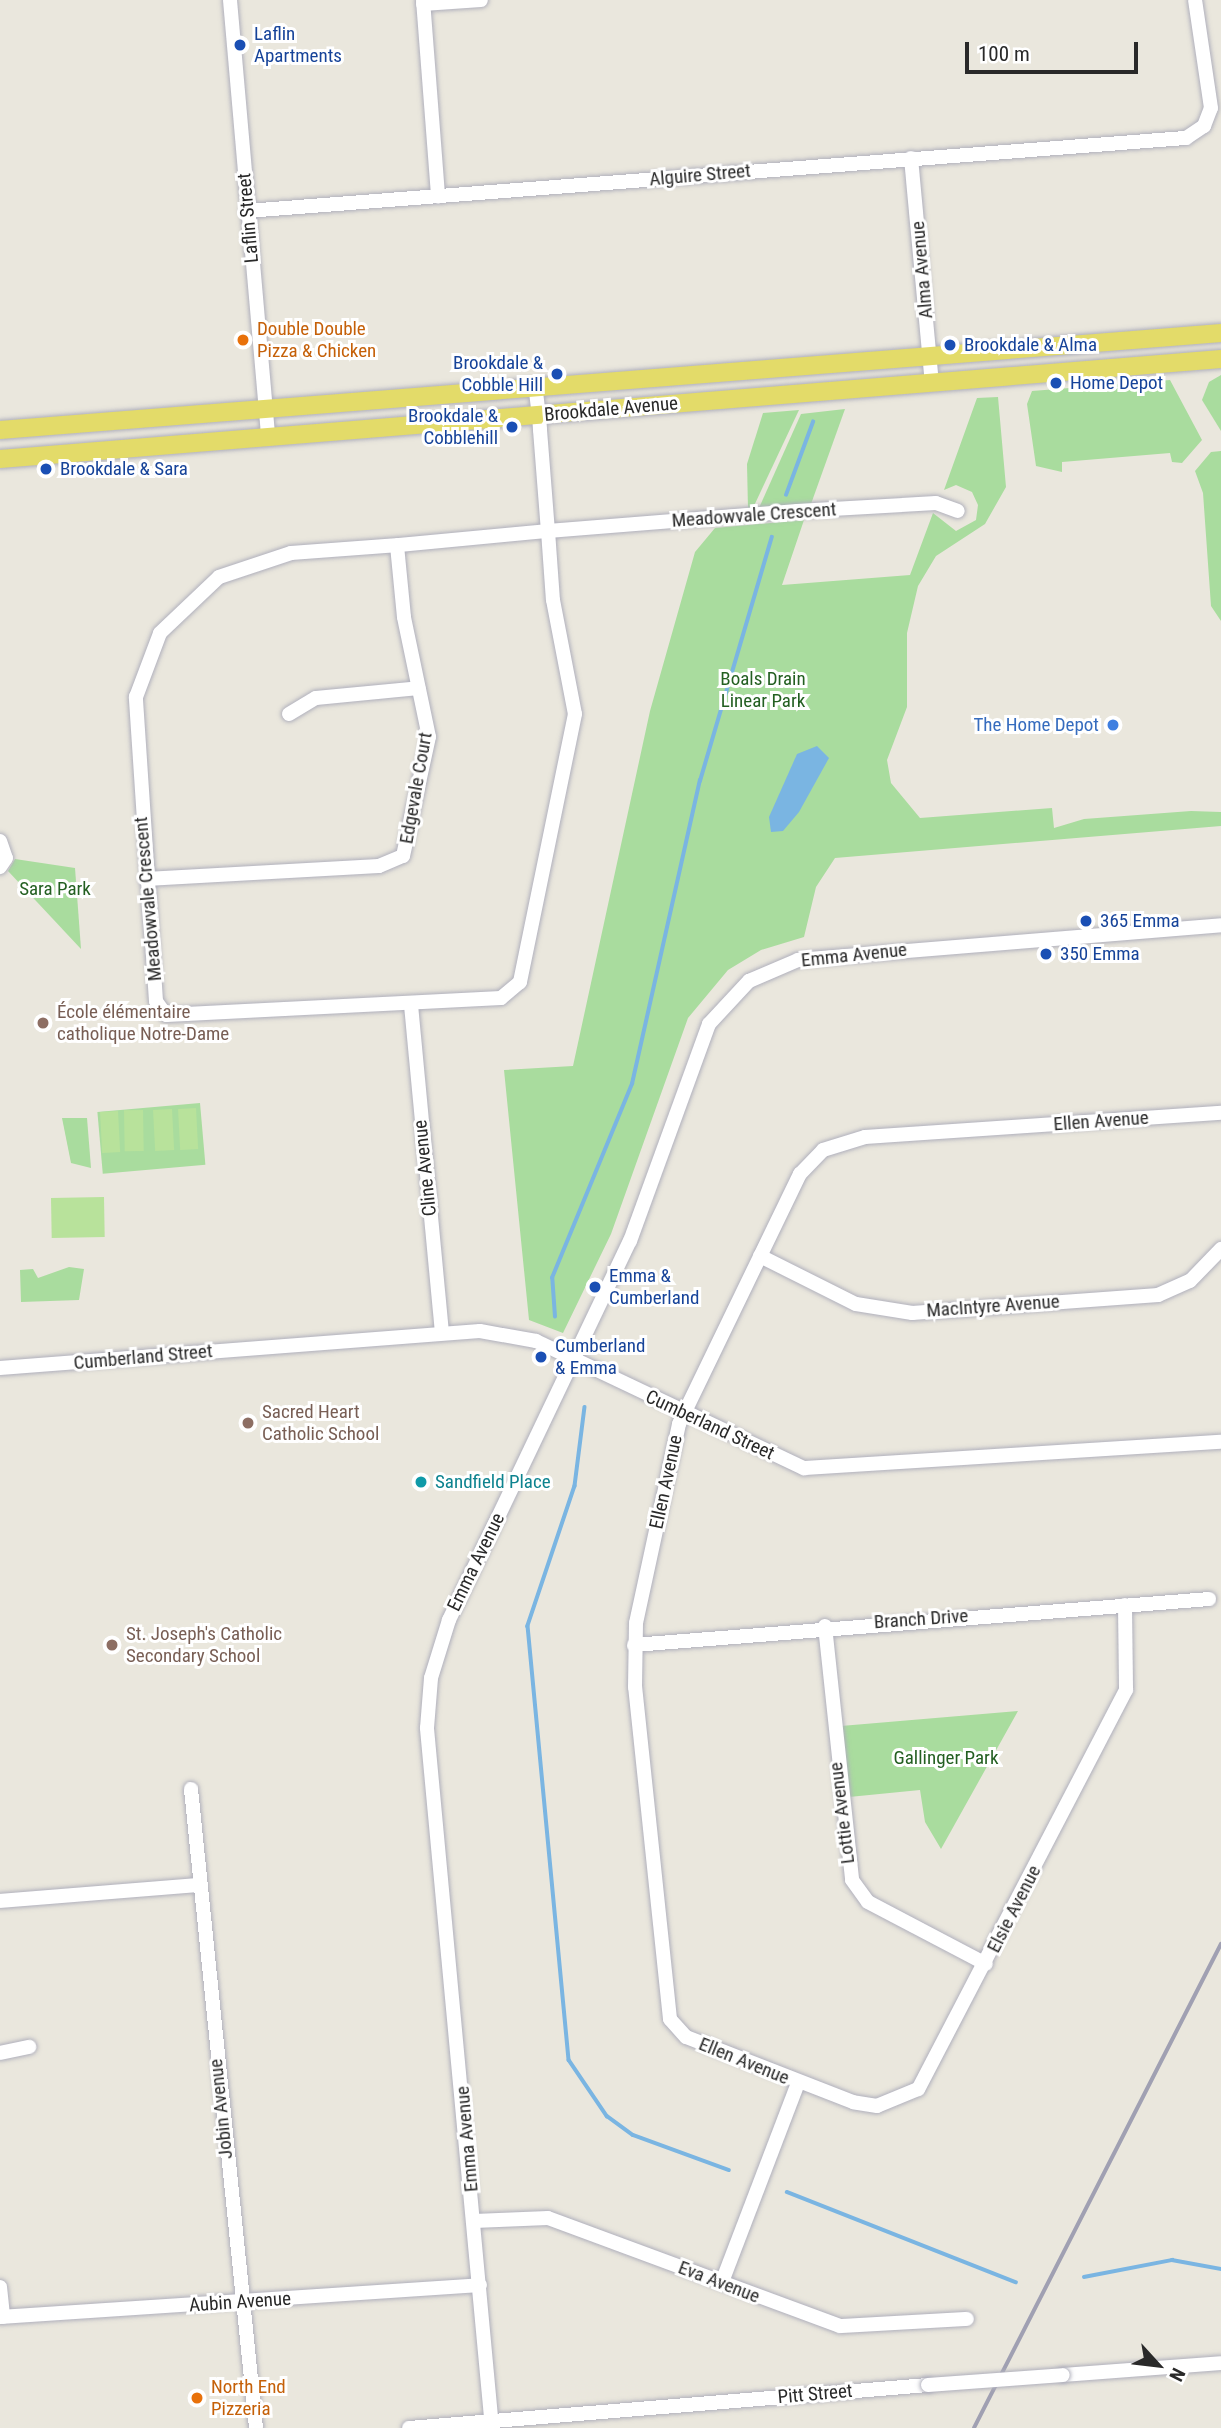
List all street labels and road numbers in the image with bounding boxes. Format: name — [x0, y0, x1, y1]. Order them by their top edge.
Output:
street label: Alguire Street — [648, 159, 752, 191]
street label: Laflin Street — [233, 172, 263, 264]
street label: Alma Avenue — [906, 220, 938, 320]
street label: Brookdale Avenue — [543, 392, 679, 426]
street label: Meadowvale Crescent — [671, 498, 837, 532]
street label: Edgevale Court — [395, 730, 437, 846]
street label: Meadowvale Crescent — [129, 816, 167, 982]
street label: Emma Avenue — [800, 938, 908, 972]
street label: Ellen Avenue — [1053, 1106, 1149, 1136]
street label: Cline Avenue — [409, 1119, 441, 1217]
street label: MacIntyre Avenue — [926, 1290, 1060, 1322]
street label: Cumberland Street — [73, 1340, 213, 1374]
street label: Cumberland Street — [642, 1385, 778, 1465]
street label: Ellen Avenue — [645, 1433, 687, 1531]
street label: Emma Avenue — [442, 1509, 510, 1615]
street label: Branch Drive — [873, 1604, 969, 1634]
street label: Lottie Avenue — [824, 1761, 860, 1865]
street label: Elsie Avenue — [982, 1862, 1046, 1956]
street label: Ellen Avenue — [696, 2033, 792, 2089]
street label: Jobin Avenue — [204, 2058, 238, 2160]
street label: Emma Avenue — [451, 2085, 483, 2193]
street label: Eva Avenue — [675, 2256, 763, 2308]
street label: Aubin Avenue — [188, 2287, 292, 2317]
street label: Pitt Street — [777, 2379, 853, 2409]

